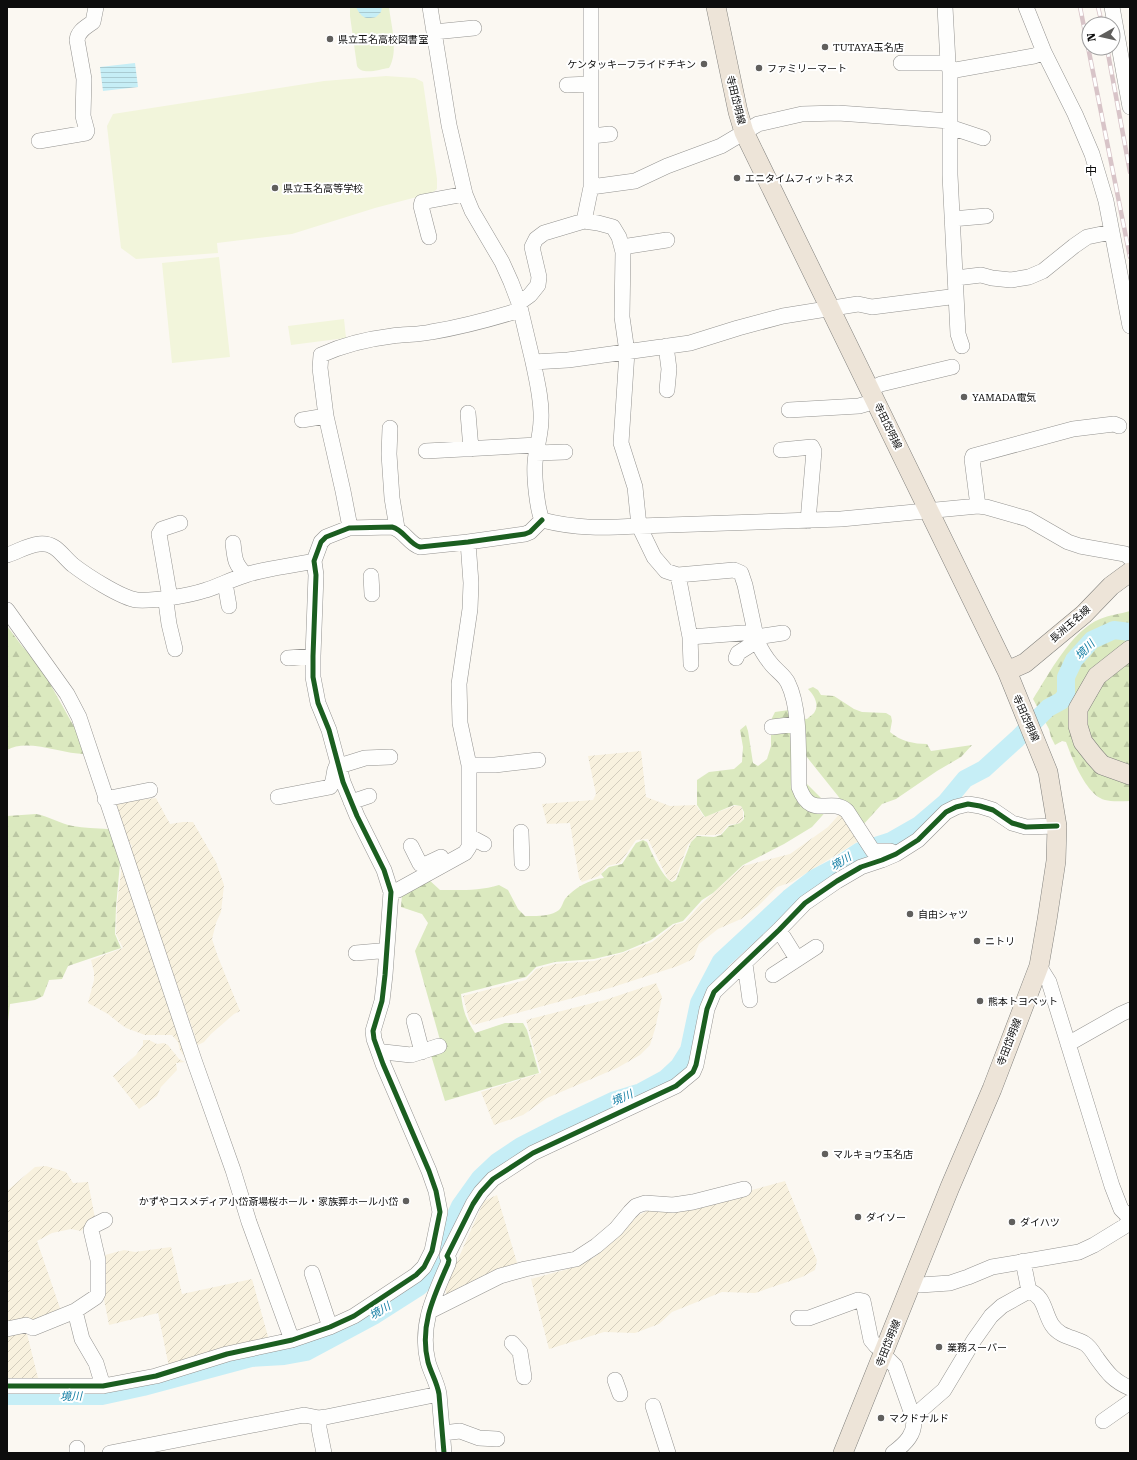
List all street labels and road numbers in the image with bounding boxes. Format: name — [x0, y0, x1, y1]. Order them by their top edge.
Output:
street label: 寺田岱明線 — [725, 74, 747, 126]
street label: 寺田岱明線 — [872, 401, 904, 451]
street label: 長洲玉名線 — [1048, 603, 1092, 645]
street label: 寺田岱明線 — [1011, 693, 1041, 743]
street label: 寺田岱明線 — [995, 1017, 1023, 1067]
street label: 寺田岱明線 — [874, 1318, 902, 1368]

